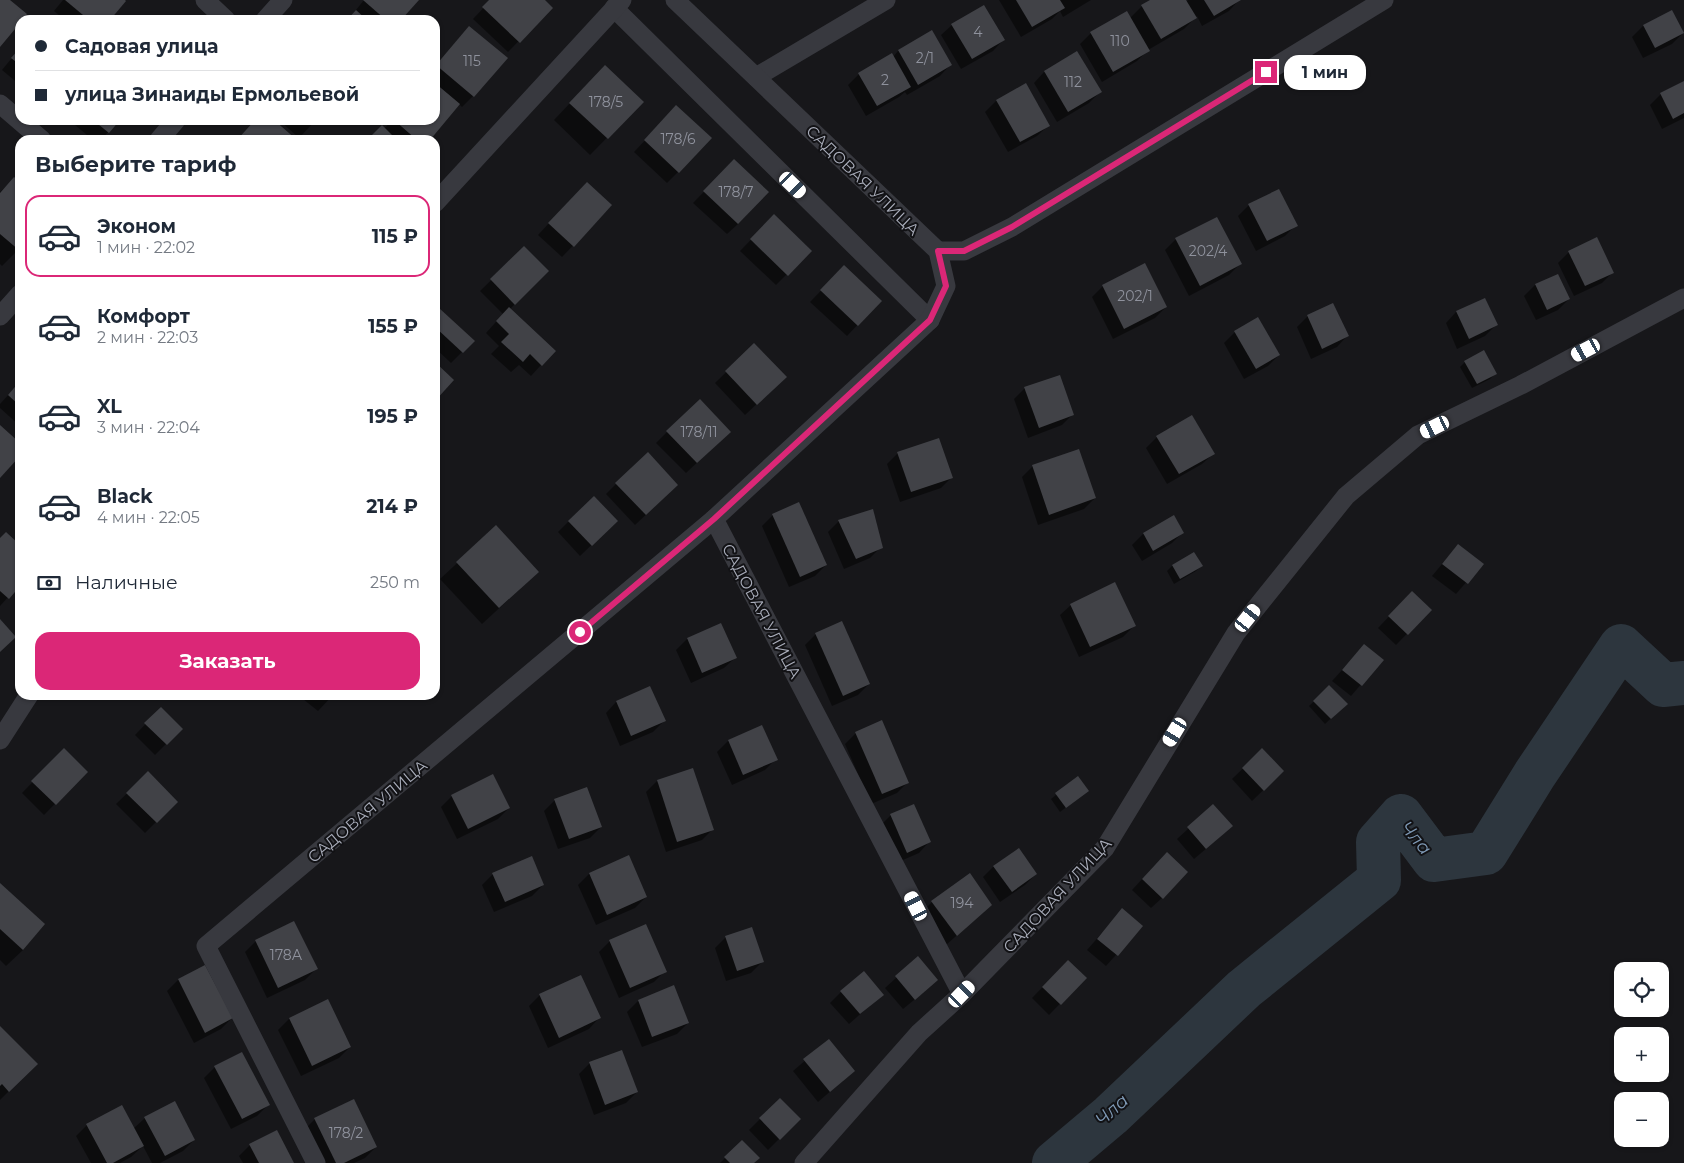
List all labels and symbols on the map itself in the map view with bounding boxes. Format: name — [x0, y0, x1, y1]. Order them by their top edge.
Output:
house number: 4 — [973, 23, 983, 41]
house number: 110 — [1110, 32, 1130, 50]
house number: 2/1 — [916, 49, 934, 67]
house number: 115 — [463, 52, 481, 70]
callout: 1 мин — [1284, 54, 1366, 90]
route end — [1255, 61, 1277, 83]
house number: 2 — [881, 71, 889, 89]
house number: 112 — [1064, 73, 1082, 91]
house number: 178/5 — [589, 93, 623, 111]
street label: САДОВАЯ УЛИЦА — [802, 121, 923, 239]
house number: 178/6 — [661, 130, 696, 148]
car — [776, 169, 809, 201]
house number: 178/7 — [718, 183, 754, 201]
house number: 202/4 — [1189, 242, 1228, 260]
house number: 202/1 — [1117, 287, 1153, 305]
car — [1569, 336, 1602, 364]
car — [1418, 414, 1451, 440]
house number: 178/11 — [680, 423, 718, 441]
street label: САДОВАЯ УЛИЦА — [718, 541, 805, 682]
car — [1232, 602, 1263, 634]
route start — [569, 621, 591, 643]
car — [1160, 715, 1189, 749]
street label: САДОВАЯ УЛИЦА — [304, 756, 431, 867]
water label: Чла — [1396, 817, 1436, 859]
street label: САДОВАЯ УЛИЦА — [999, 834, 1116, 957]
car — [902, 889, 929, 923]
house number: 194 — [951, 894, 974, 912]
house number: 178А — [270, 946, 303, 964]
car — [946, 978, 977, 1010]
water label: Чла — [1091, 1089, 1133, 1131]
house number: 178/2 — [329, 1124, 363, 1142]

